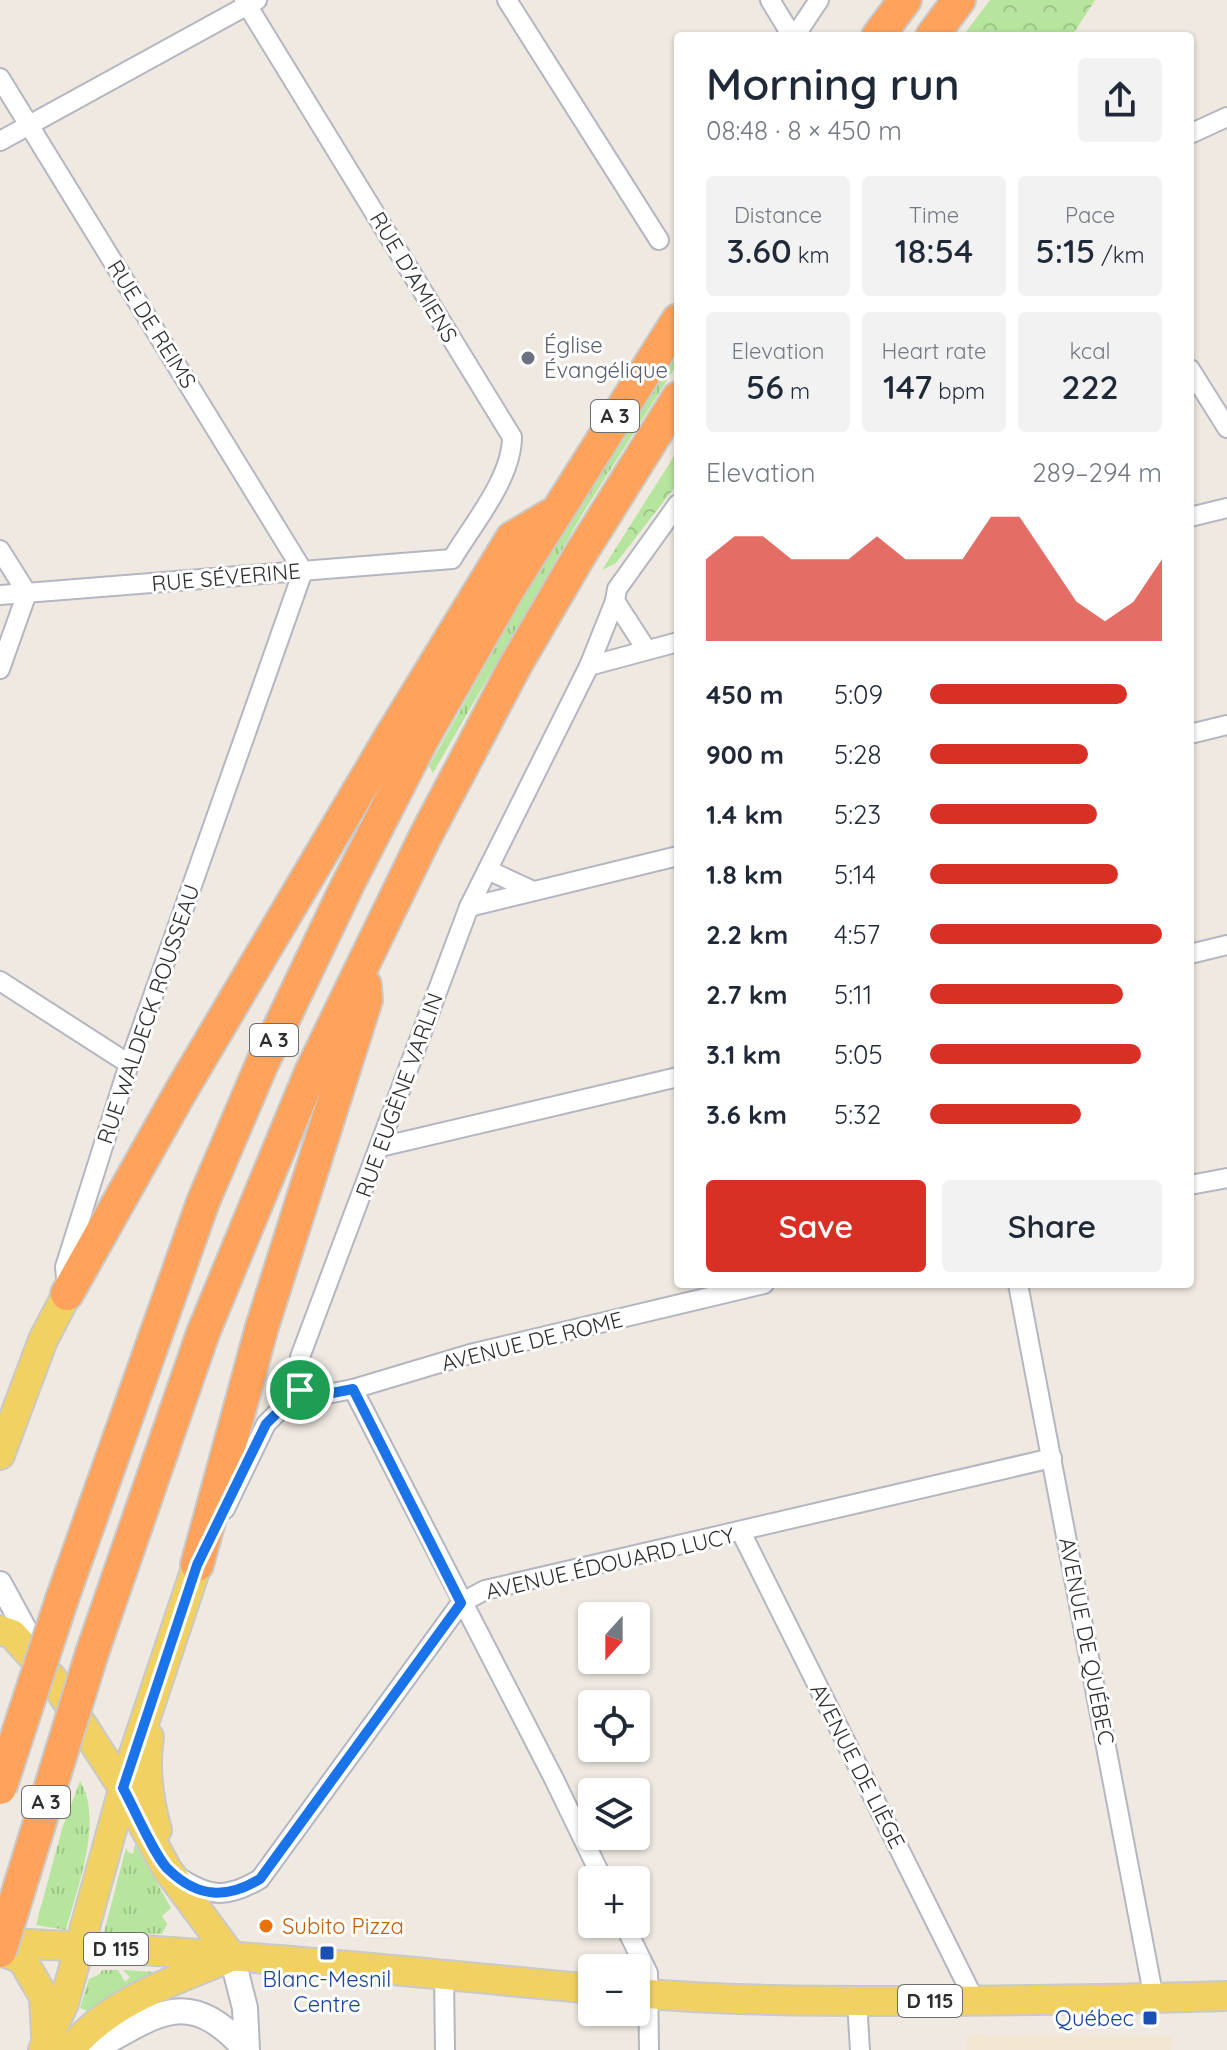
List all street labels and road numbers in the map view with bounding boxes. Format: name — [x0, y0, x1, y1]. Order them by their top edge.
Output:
street label: RUE D'AMIENS — [364, 206, 464, 348]
street label: RUE DE REIMS — [101, 254, 203, 394]
road number: A 3 — [591, 400, 639, 432]
street label: RUE SÉVERINE — [150, 557, 302, 597]
street label: RUE WALDECK ROUSSEAU — [90, 880, 206, 1148]
street label: RUE EUGÈNE VARLIN — [349, 989, 449, 1201]
road number: A 3 — [250, 1024, 298, 1056]
street label: AVENUE DE ROME — [438, 1305, 626, 1377]
street label: AVENUE ÉDOUARD LUCY — [483, 1521, 737, 1605]
street label: AVENUE DE QUÉBEC — [1053, 1535, 1121, 1747]
street label: AVENUE DE LIÈGE — [804, 1679, 912, 1853]
road number: A 3 — [22, 1786, 70, 1818]
road number: D 115 — [84, 1933, 148, 1965]
road number: D 115 — [898, 1985, 962, 2017]

